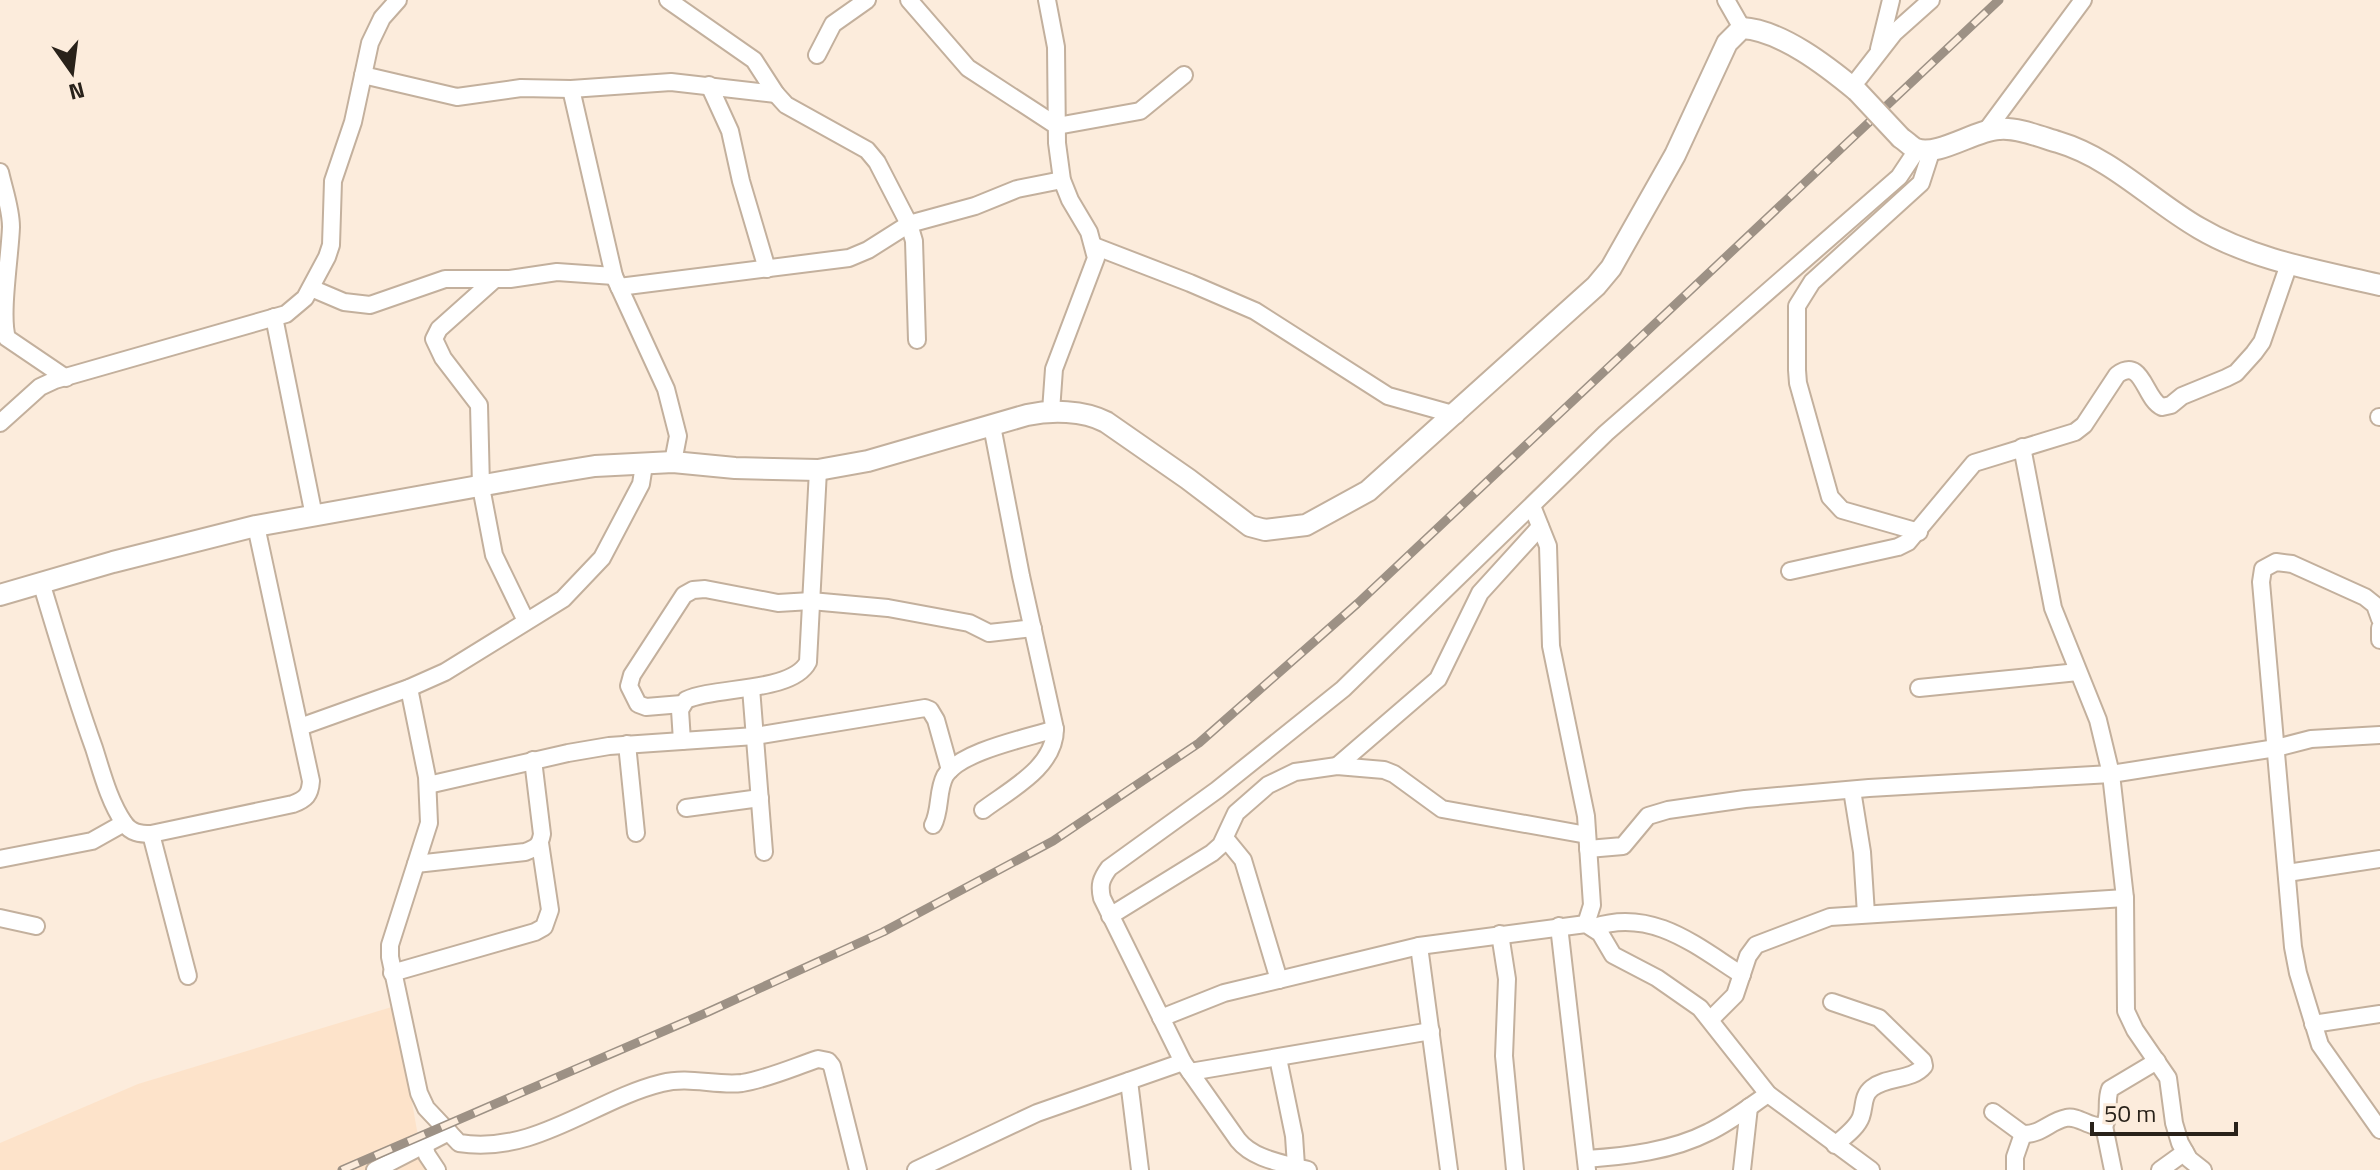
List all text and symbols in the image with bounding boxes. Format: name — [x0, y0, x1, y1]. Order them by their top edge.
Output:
north arrow — [32, 32, 112, 112]
text: N — [65, 73, 88, 110]
scale bar — [2092, 1086, 2236, 1136]
text: 50 m — [2104, 1095, 2156, 1131]

